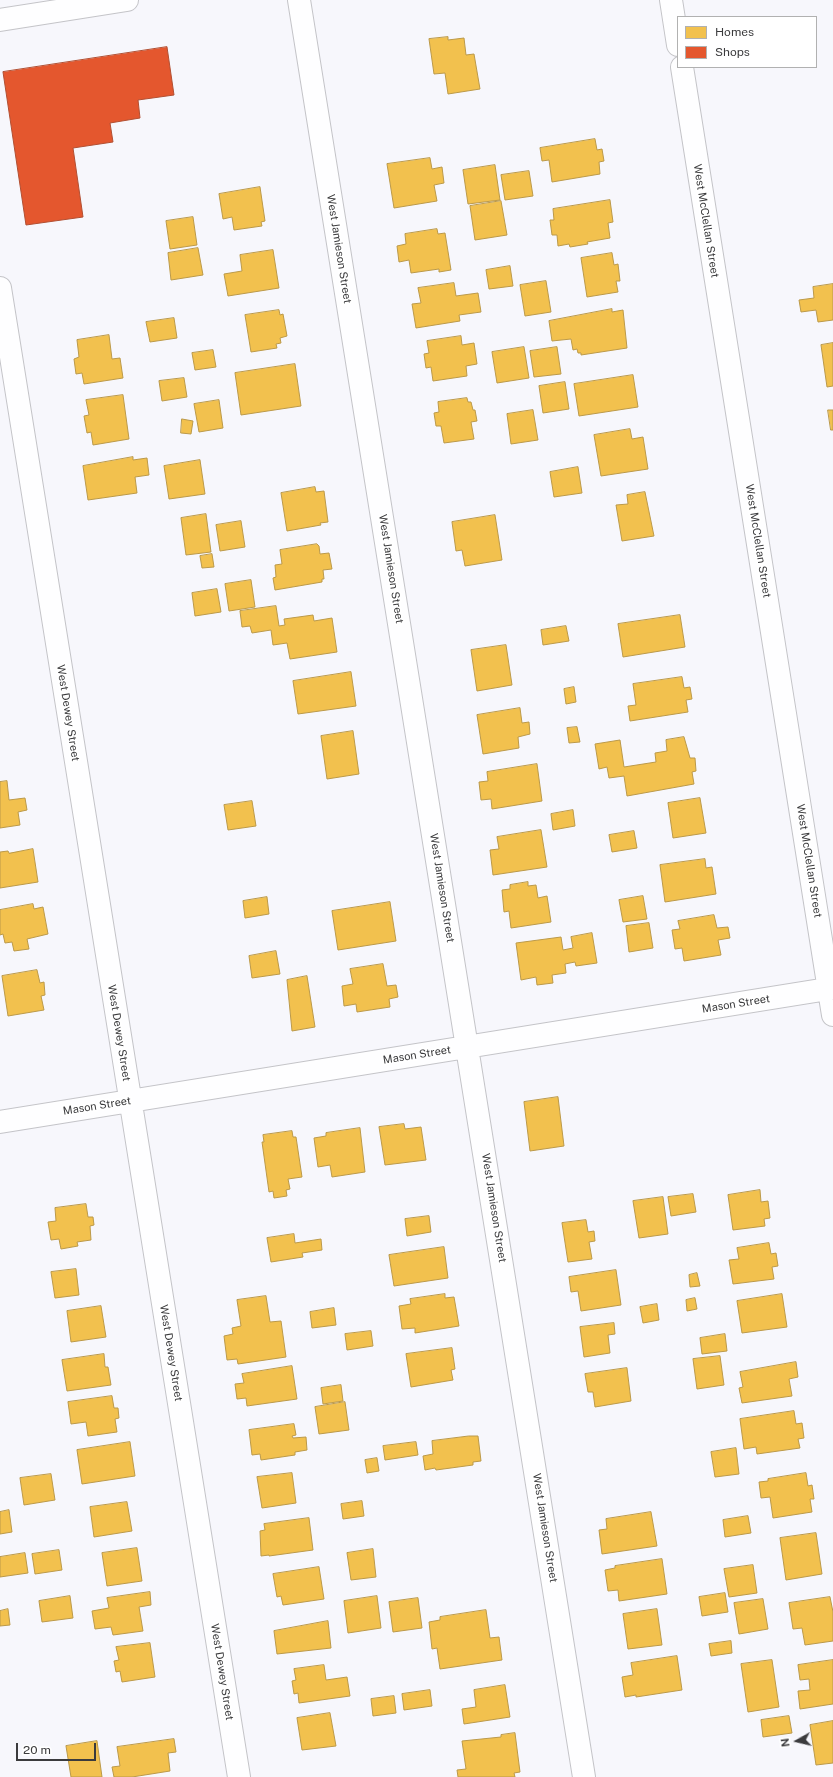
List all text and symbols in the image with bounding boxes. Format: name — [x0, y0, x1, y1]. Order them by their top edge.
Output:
legend — [677, 16, 817, 68]
text: Homes — [715, 25, 754, 39]
text: Shops — [715, 45, 750, 59]
street label: West McClellan Street — [691, 163, 721, 279]
street label: West Jamieson Street — [324, 193, 354, 305]
street label: West McClellan Street — [743, 483, 773, 599]
street label: West Jamieson Street — [376, 513, 406, 625]
street label: West Dewey Street — [54, 664, 82, 762]
street label: West McClellan Street — [794, 803, 824, 919]
street label: West Jamieson Street — [427, 832, 457, 944]
street label: West Dewey Street — [105, 984, 133, 1082]
street label: Mason Street — [701, 992, 771, 1016]
street label: Mason Street — [382, 1043, 452, 1067]
street label: Mason Street — [62, 1094, 132, 1118]
street label: West Jamieson Street — [479, 1152, 509, 1264]
street label: West Dewey Street — [157, 1304, 185, 1402]
street label: West Jamieson Street — [530, 1472, 560, 1584]
street label: West Dewey Street — [208, 1623, 236, 1721]
north arrow — [777, 1721, 817, 1761]
scale bar — [18, 1735, 98, 1761]
text: N — [779, 1738, 792, 1748]
text: 20 m — [23, 1743, 51, 1757]

